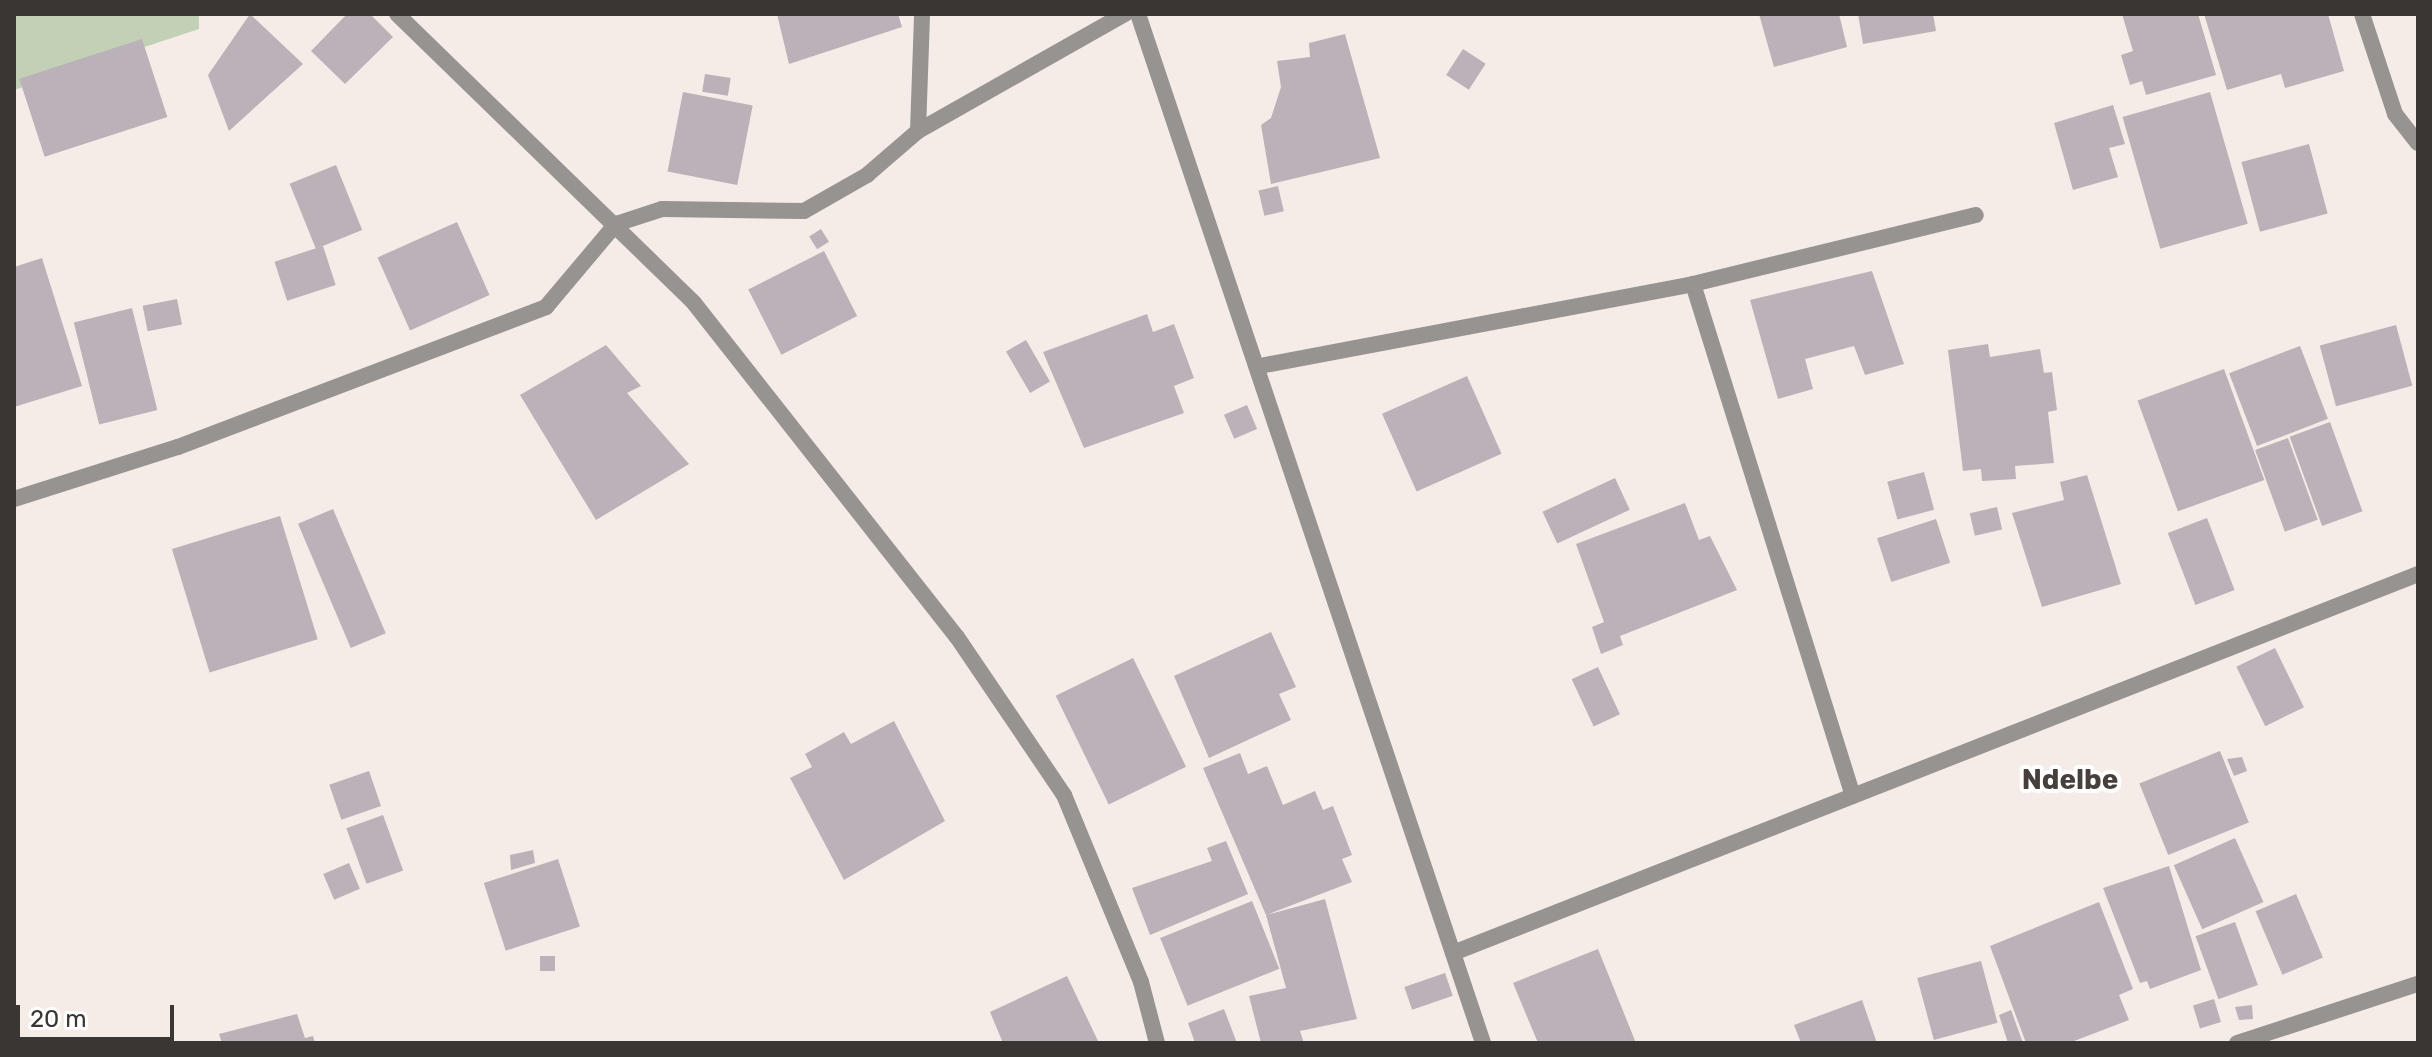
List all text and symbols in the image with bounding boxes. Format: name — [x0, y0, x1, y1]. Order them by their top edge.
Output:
district label: Ndelbe — [2022, 763, 2118, 797]
scale bar — [20, 989, 178, 1039]
text: 20 m — [30, 1005, 87, 1033]

